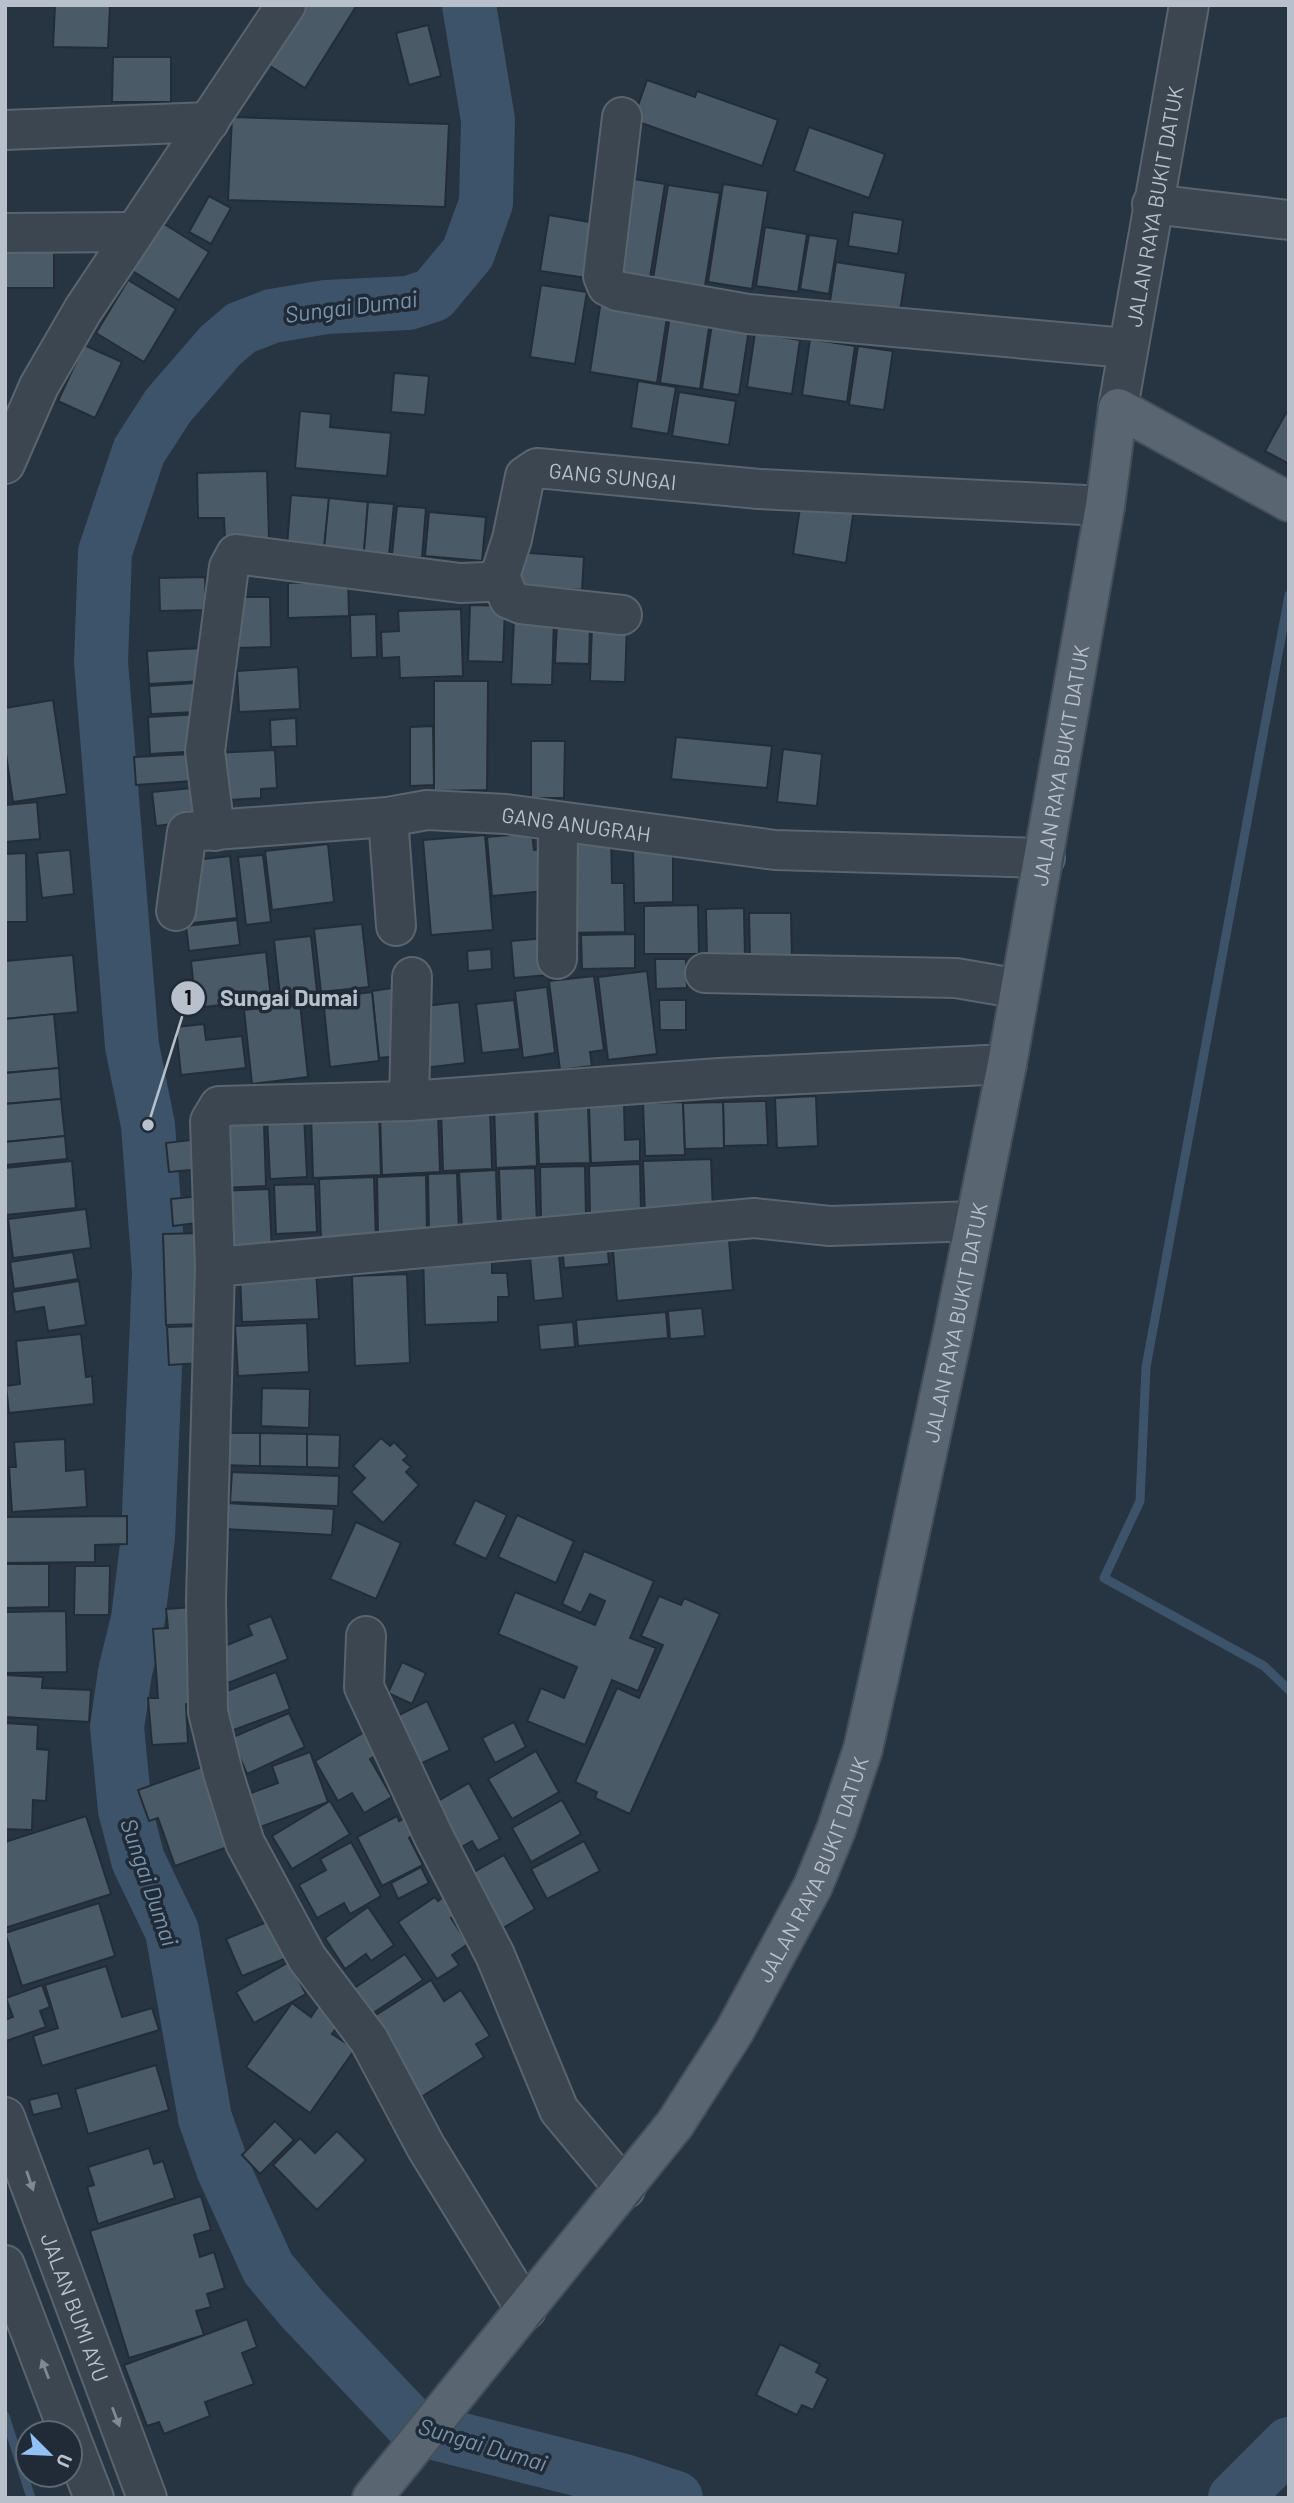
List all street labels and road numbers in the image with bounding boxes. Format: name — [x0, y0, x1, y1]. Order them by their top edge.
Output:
street label: JALAN RAYA BUKIT DATUK — [1120, 84, 1187, 329]
street label: GANG SUNGAI — [548, 457, 678, 494]
street label: JALAN RAYA BUKIT DATUK — [1026, 643, 1093, 888]
street label: GANG ANUGRAH — [500, 801, 652, 846]
street label: JALAN RAYA BUKIT DATUK — [917, 1200, 991, 1444]
street label: JALAN RAYA BUKIT DATUK — [751, 1753, 872, 1986]
street label: JALAN BUMI AYU — [37, 2229, 115, 2385]

